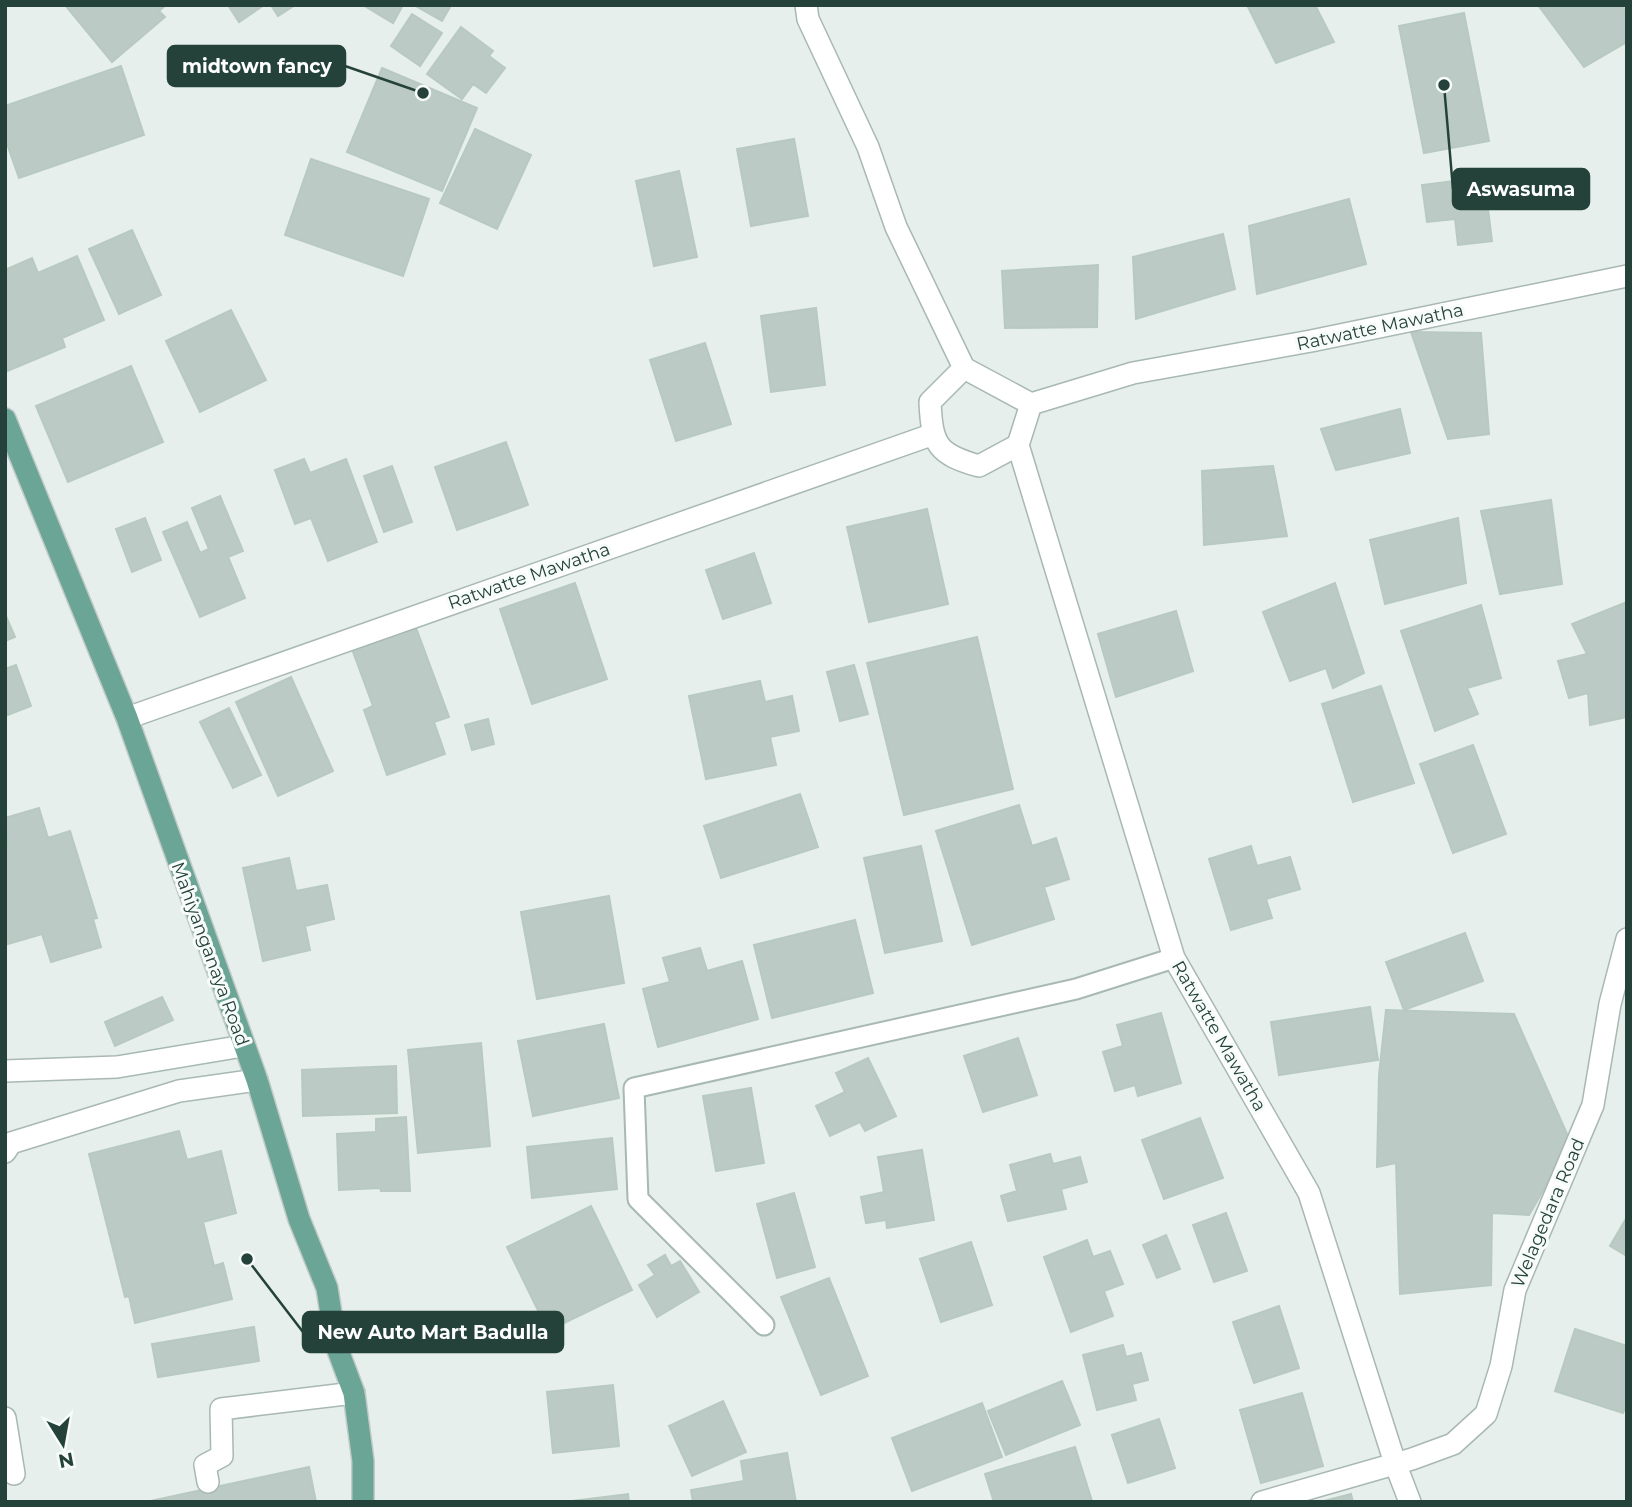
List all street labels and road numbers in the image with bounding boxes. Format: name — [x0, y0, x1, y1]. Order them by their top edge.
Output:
street label: Ratwatte Mawatha — [1294, 299, 1466, 355]
street label: Ratwatte Mawatha — [445, 538, 613, 614]
street label: Mahiyanganaya Road — [166, 859, 254, 1049]
street label: Ratwatte Mawatha — [1167, 957, 1271, 1115]
street label: Welagedara Road — [1507, 1135, 1589, 1291]

